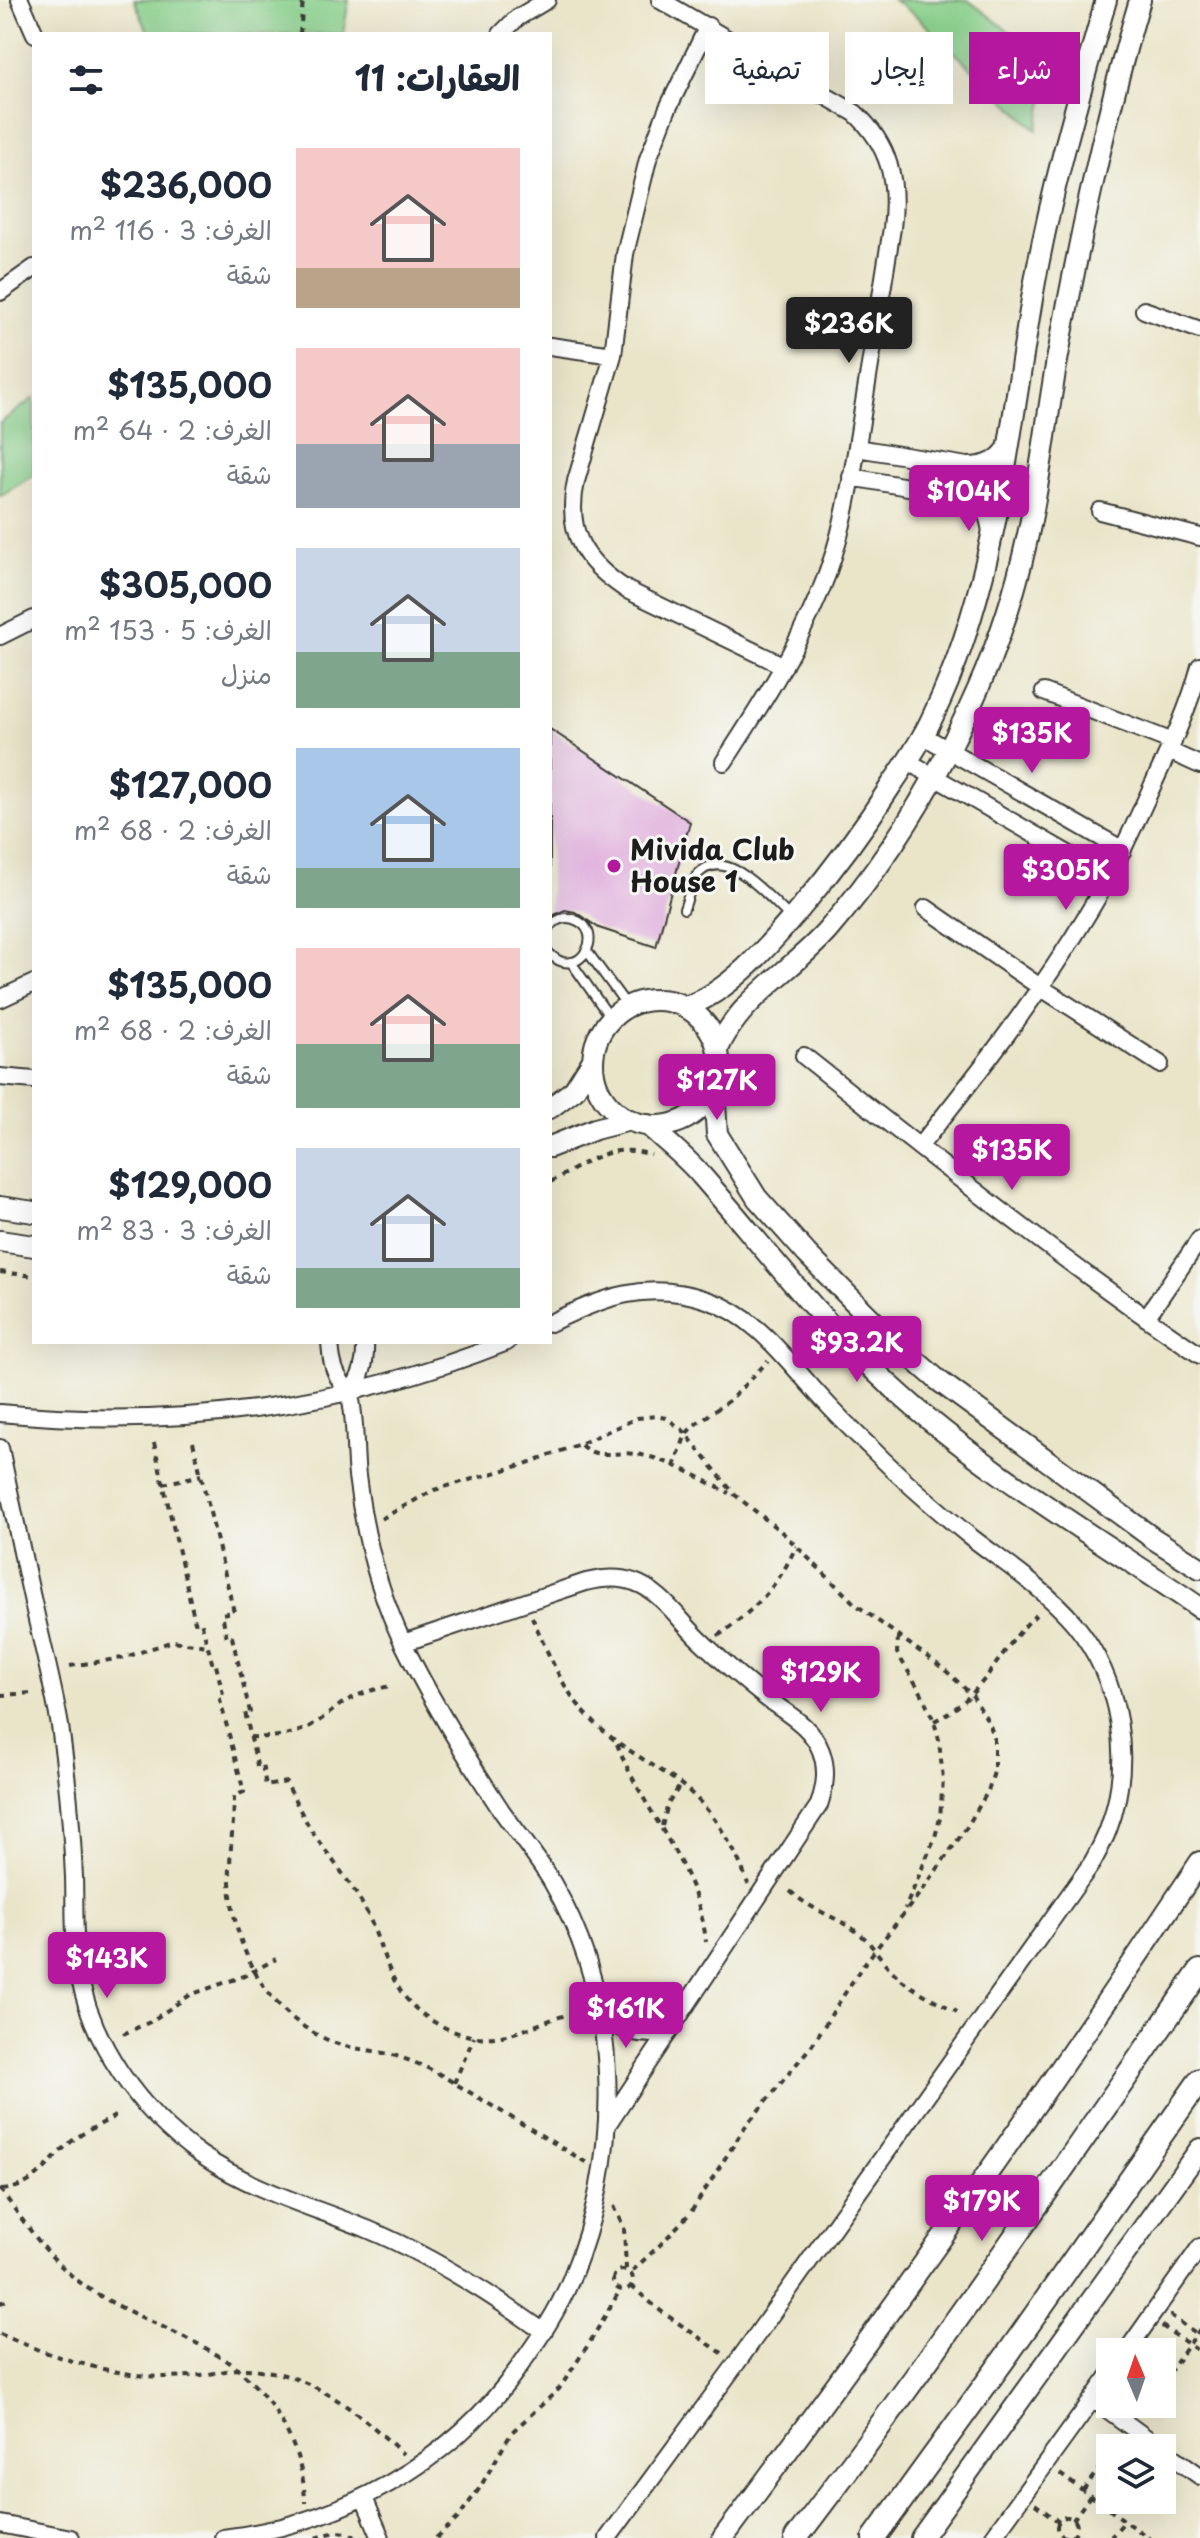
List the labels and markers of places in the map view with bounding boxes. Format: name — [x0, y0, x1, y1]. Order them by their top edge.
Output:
pin: $236K — [793, 297, 905, 365]
pin: $104K — [913, 465, 1025, 533]
pin: $135K — [976, 707, 1088, 775]
place label: Mivida Club House 1 — [630, 827, 795, 902]
pin: $305K — [1010, 844, 1122, 912]
marker: Mivida Club House 1 — [605, 857, 623, 875]
pin: $127K — [661, 1054, 773, 1122]
pin: $135K — [956, 1124, 1068, 1192]
pin: $93.2K — [792, 1316, 922, 1384]
pin: $129K — [765, 1646, 877, 1714]
pin: $143K — [51, 1932, 163, 2000]
pin: $161K — [570, 1982, 682, 2050]
pin: $179K — [926, 2175, 1038, 2243]

